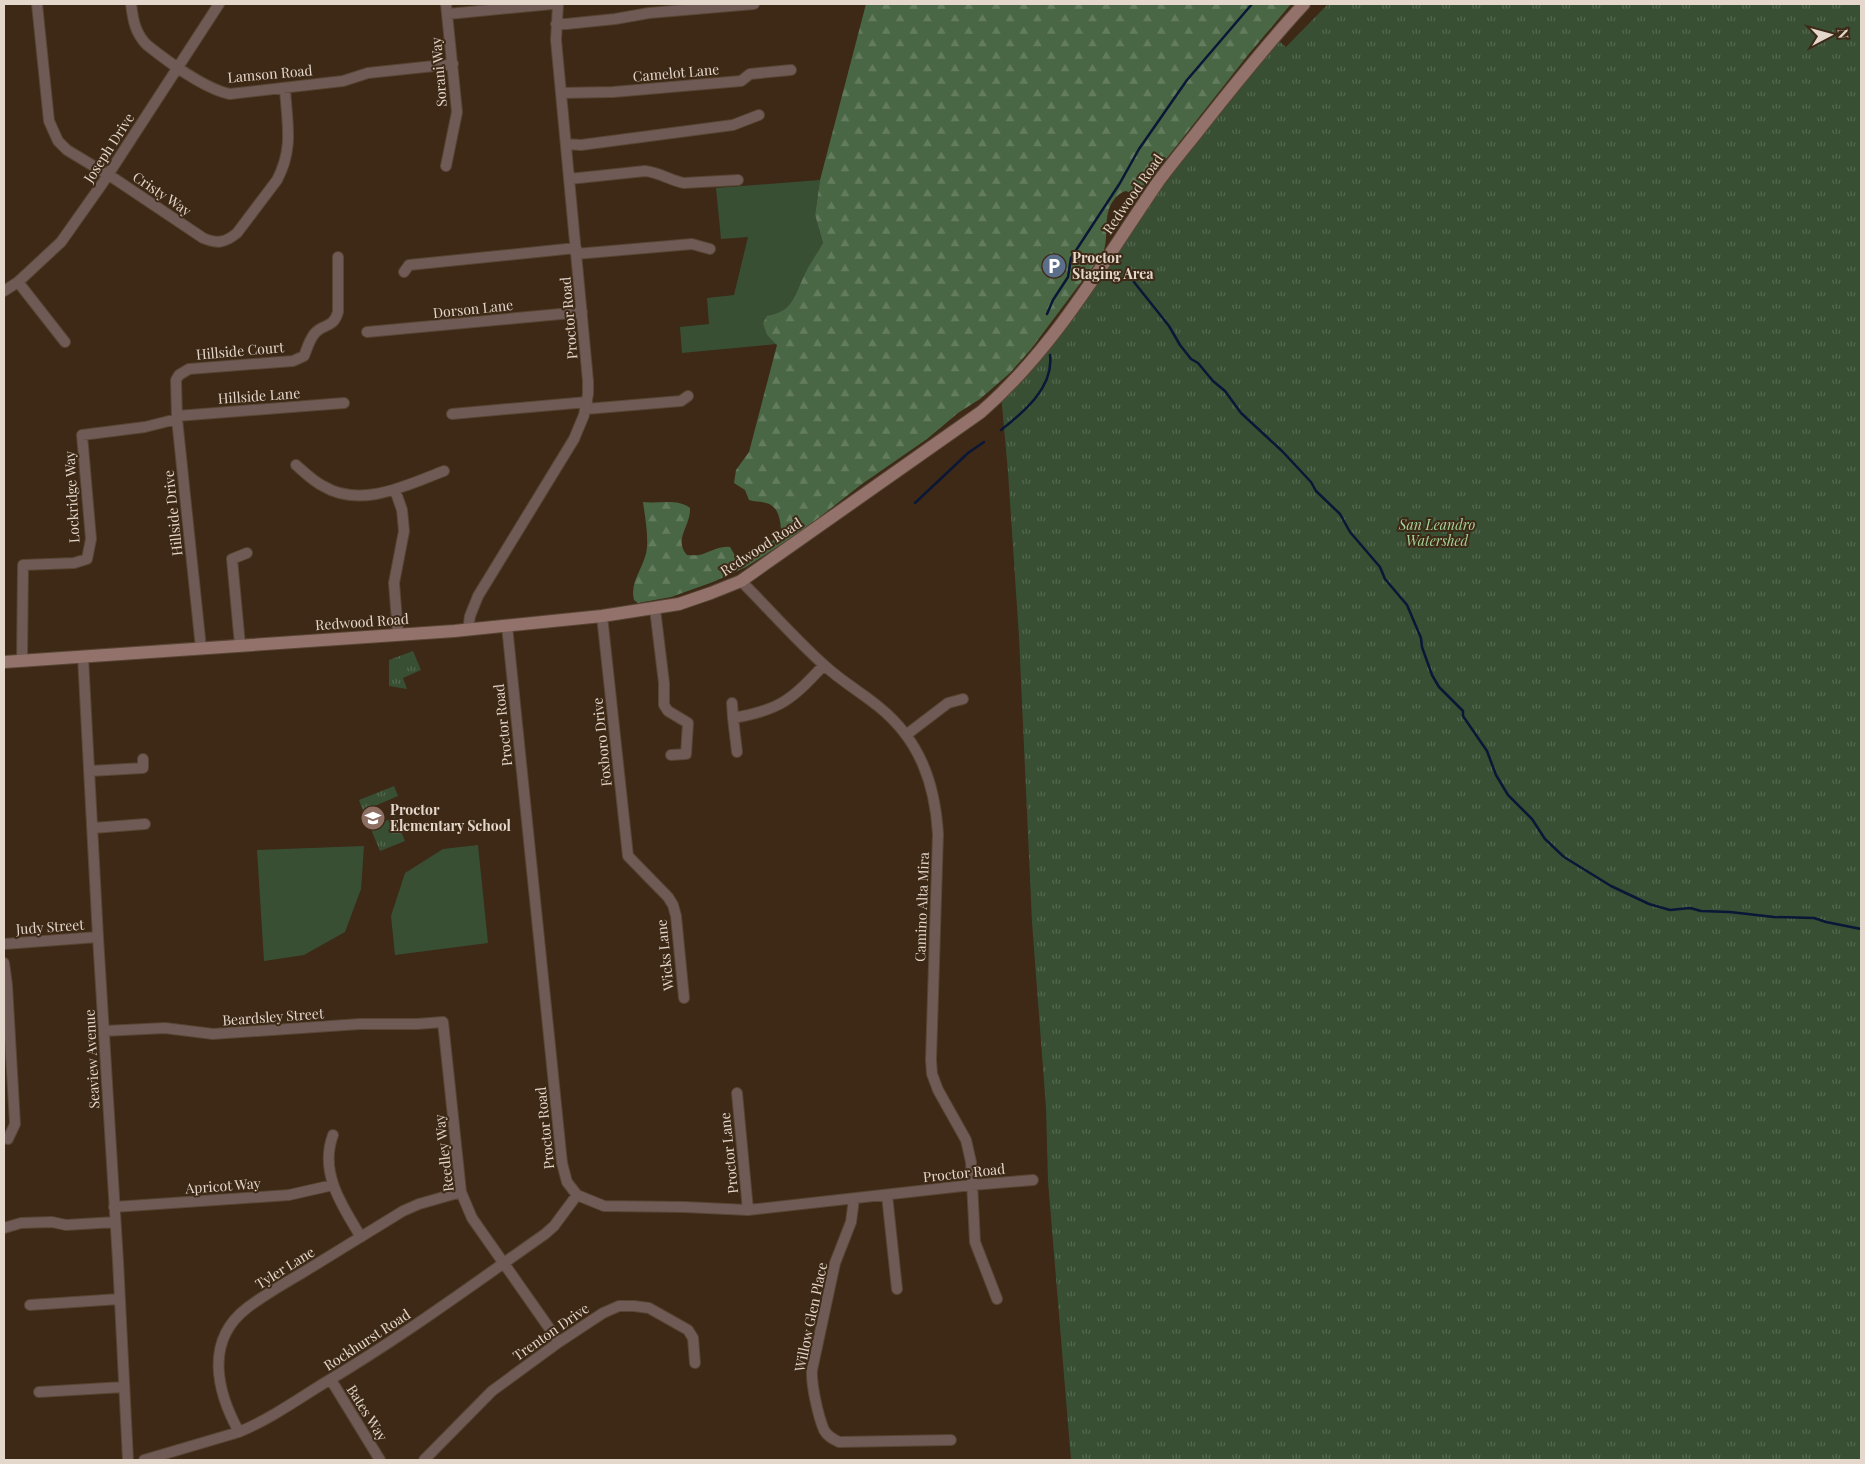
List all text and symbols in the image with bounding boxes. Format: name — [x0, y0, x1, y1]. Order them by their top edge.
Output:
north arrow — [1805, 10, 1855, 60]
text: N — [1833, 28, 1853, 40]
street label: Sorani Way — [426, 36, 451, 108]
street label: Camelot Lane — [632, 59, 720, 86]
street label: Lamson Road — [227, 60, 313, 87]
street label: Joseph Drive — [78, 109, 138, 187]
street label: Redwood Road — [1098, 150, 1167, 238]
street label: Cristy Way — [129, 167, 195, 220]
place label: Proctor Staging Area — [1072, 248, 1154, 283]
parking icon: Proctor Staging Area — [1041, 253, 1067, 279]
street label: Proctor Road — [555, 276, 582, 360]
street label: Dorson Lane — [432, 295, 514, 322]
street label: Hillside Court — [195, 337, 286, 364]
street label: Hillside Lane — [217, 383, 301, 408]
street label: Lockridge Way — [60, 451, 83, 544]
street label: Hillside Drive — [159, 469, 186, 557]
street label: Redwood Road — [716, 513, 805, 580]
park label: San Leandro Watershed — [1398, 515, 1475, 550]
street label: Redwood Road — [315, 609, 409, 634]
street label: Proctor Road — [489, 683, 516, 767]
street label: Foxboro Drive — [587, 697, 616, 787]
place label: Proctor Elementary School — [390, 800, 511, 835]
school or university icon: Proctor Elementary School — [360, 805, 386, 831]
street label: Camino Alta Mira — [910, 852, 933, 962]
street label: Judy Street — [14, 915, 86, 938]
street label: Wicks Lane — [651, 919, 678, 993]
street label: Beardsley Street — [222, 1003, 325, 1030]
street label: Seaview Avenue — [79, 1009, 104, 1109]
street label: Proctor Road — [531, 1086, 558, 1170]
street label: Proctor Lane — [715, 1112, 742, 1194]
street label: Reedley Way — [429, 1113, 458, 1193]
street label: Proctor Road — [922, 1159, 1006, 1186]
street label: Apricot Way — [184, 1173, 261, 1198]
street label: Tyler Lane — [252, 1242, 318, 1293]
street label: Willow Glen Place — [789, 1260, 831, 1374]
street label: Trenton Drive — [509, 1298, 593, 1365]
street label: Rockhurst Road — [320, 1304, 414, 1375]
street label: Bates Way — [343, 1381, 392, 1444]

